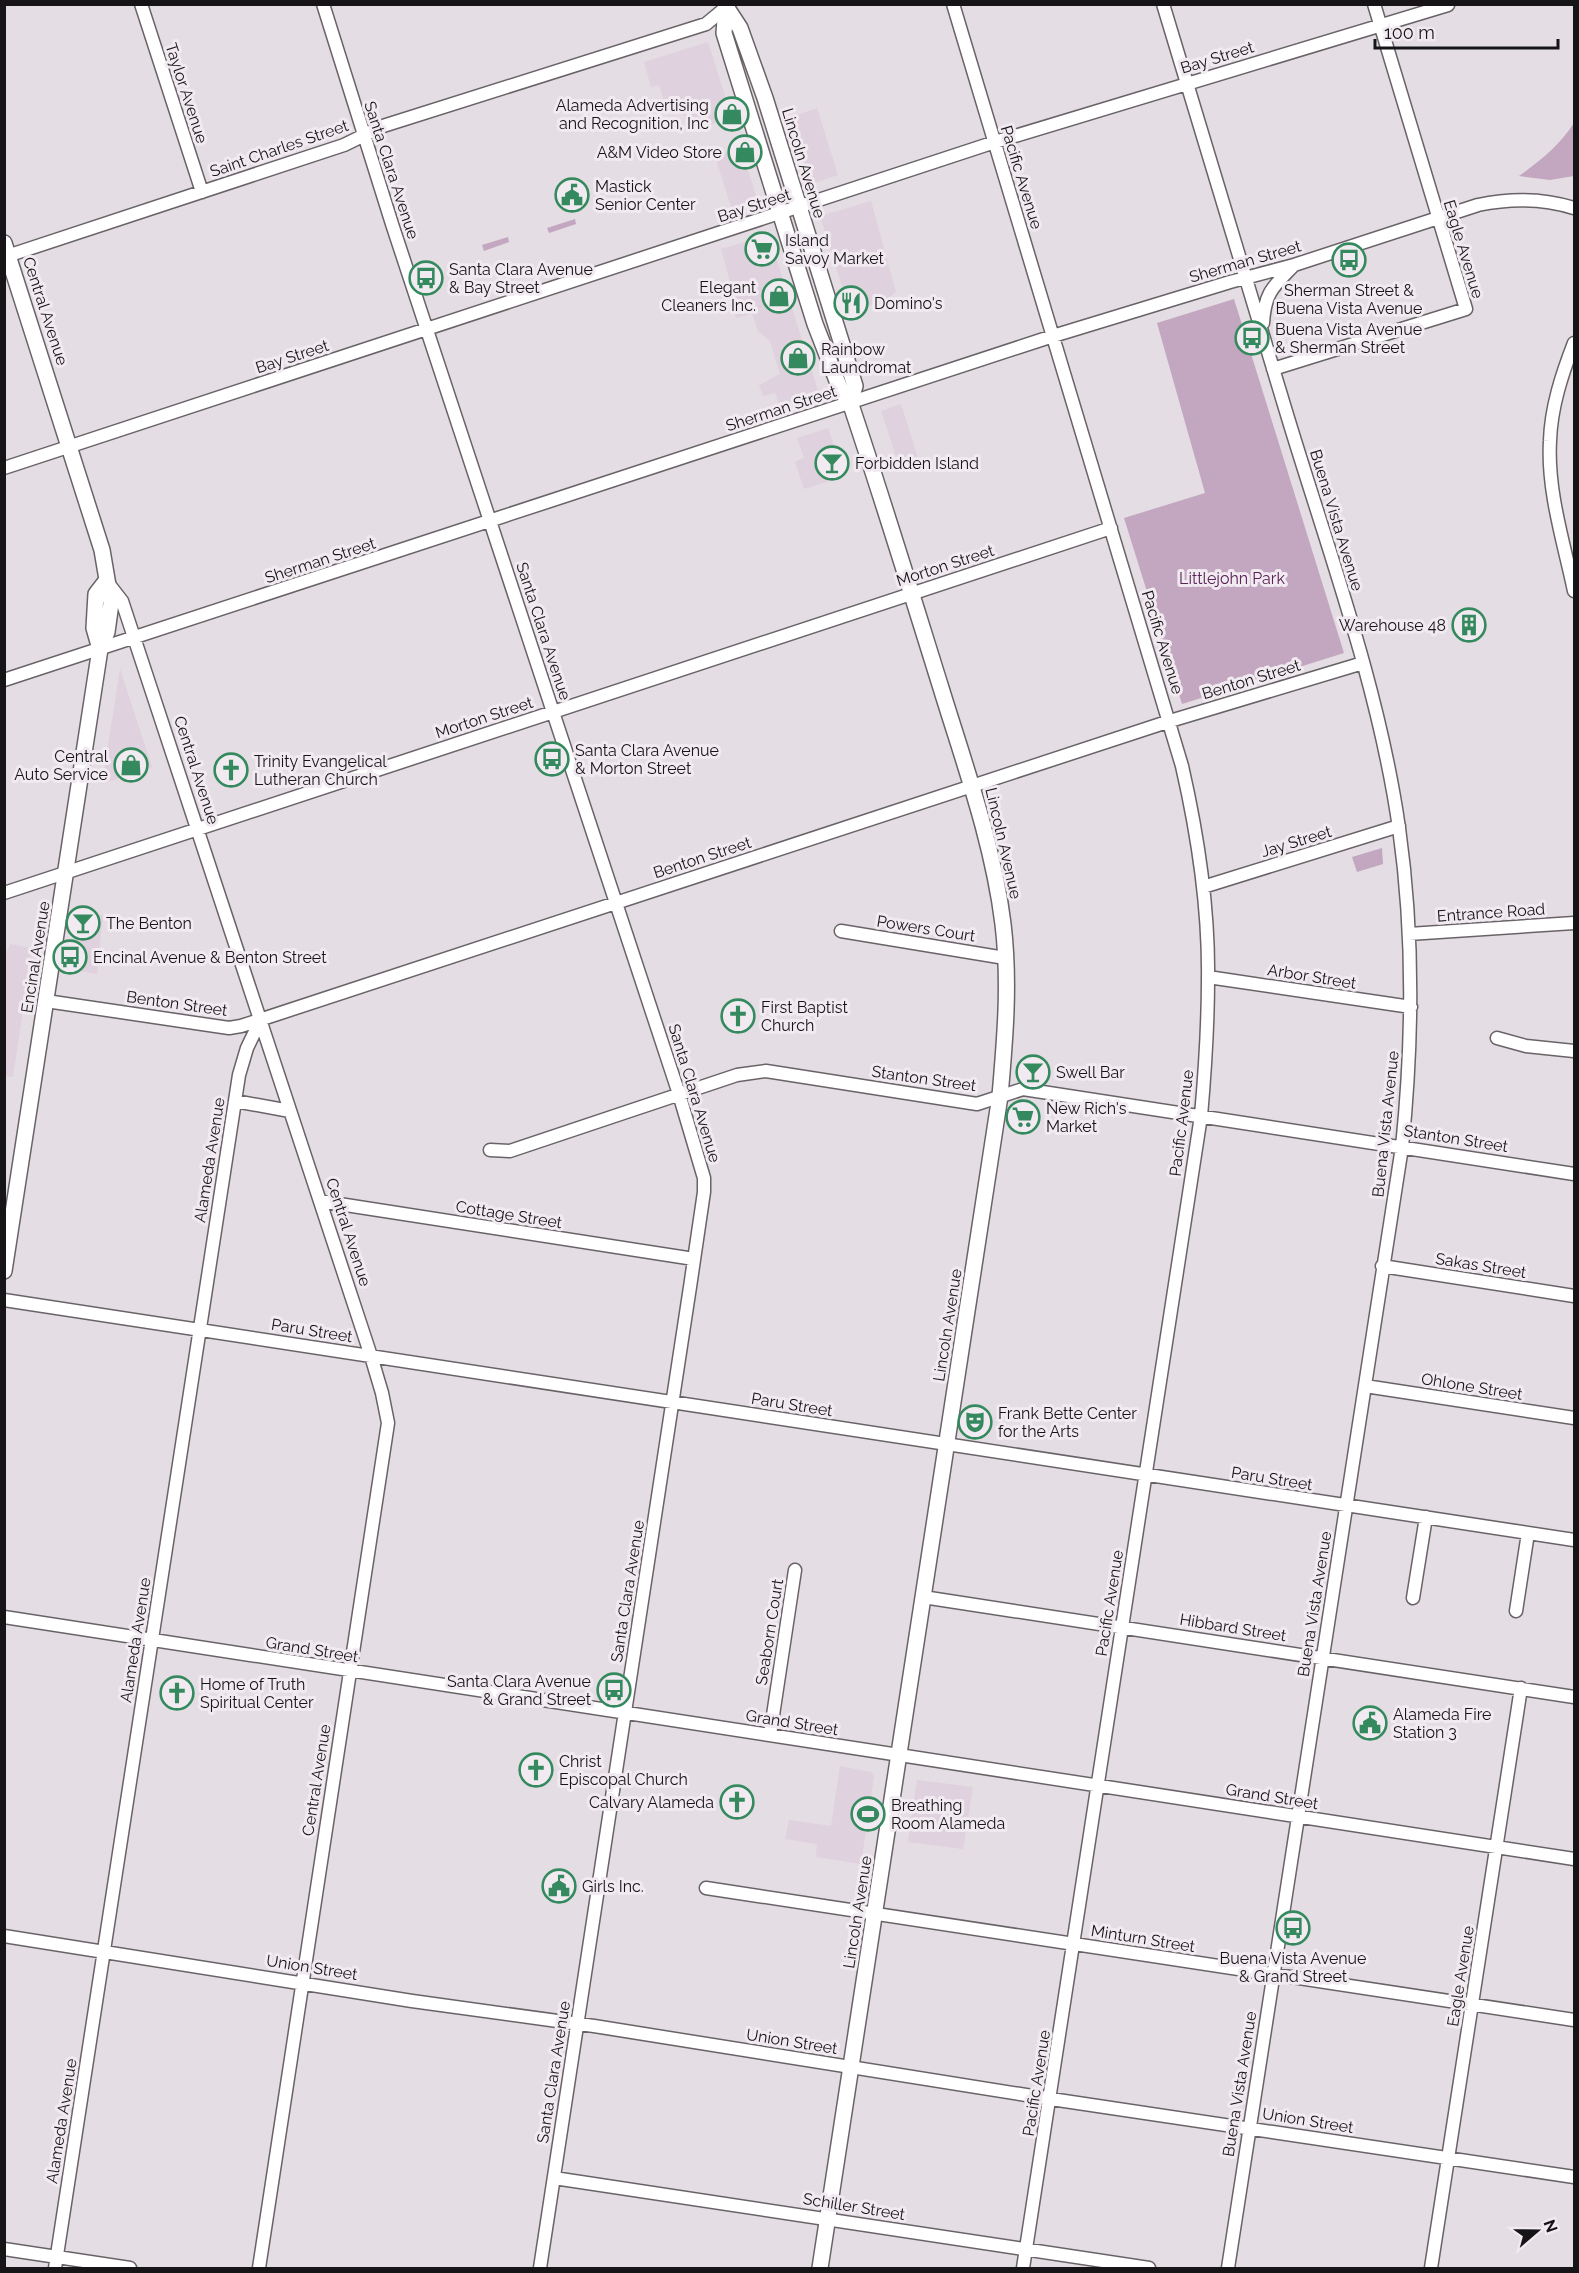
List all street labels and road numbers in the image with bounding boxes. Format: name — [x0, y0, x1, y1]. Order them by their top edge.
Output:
street label: Bay Street — [1178, 37, 1257, 78]
street label: Taylor Avenue — [161, 41, 212, 146]
street label: Santa Clara Avenue — [360, 99, 423, 242]
street label: Lincoln Avenue — [778, 106, 829, 220]
street label: Saint Charles Street — [207, 116, 351, 181]
street label: Pacific Avenue — [997, 123, 1046, 231]
street label: Bay Street — [715, 185, 794, 226]
street label: Eagle Avenue — [1440, 198, 1487, 301]
street label: Sherman Street — [1187, 236, 1304, 286]
street label: Central Avenue — [19, 255, 72, 368]
street label: Bay Street — [253, 336, 332, 377]
street label: Sherman Street — [723, 381, 839, 435]
street label: Buena Vista Avenue — [1306, 447, 1367, 593]
street label: Sherman Street — [262, 533, 378, 587]
street label: Morton Street — [894, 541, 997, 590]
street label: Santa Clara Avenue — [512, 560, 575, 703]
street label: Pacific Avenue — [1138, 588, 1187, 696]
street label: Benton Street — [1200, 655, 1303, 703]
street label: Morton Street — [433, 693, 536, 742]
street label: Central Avenue — [170, 714, 223, 827]
street label: Lincoln Avenue — [981, 786, 1026, 901]
street label: Jay Street — [1259, 822, 1334, 861]
street label: Benton Street — [651, 833, 754, 882]
street label: Entrance Road — [1436, 899, 1546, 926]
street label: Encinal Avenue — [17, 900, 54, 1014]
street label: Powers Court — [875, 911, 977, 946]
street label: Arbor Street — [1266, 960, 1358, 993]
street label: Benton Street — [125, 987, 229, 1020]
street label: Santa Clara Avenue — [664, 1022, 725, 1165]
street label: Buena Vista Avenue — [1368, 1050, 1403, 1198]
street label: Stanton Street — [870, 1062, 978, 1095]
street label: Pacific Avenue — [1166, 1069, 1197, 1178]
street label: Alameda Avenue — [190, 1096, 229, 1224]
street label: Stanton Street — [1402, 1121, 1510, 1156]
street label: Central Avenue — [322, 1176, 375, 1289]
street label: Cottage Street — [454, 1197, 564, 1232]
street label: Sakas Street — [1434, 1249, 1528, 1282]
street label: Lincoln Avenue — [929, 1267, 966, 1383]
street label: Paru Street — [270, 1315, 355, 1346]
street label: Ohlone Street — [1420, 1369, 1525, 1404]
street label: Paru Street — [750, 1389, 835, 1420]
street label: Paru Street — [1230, 1463, 1315, 1494]
street label: Santa Clara Avenue — [607, 1519, 648, 1664]
street label: Buena Vista Avenue — [1294, 1530, 1335, 1678]
street label: Pacific Avenue — [1092, 1549, 1127, 1658]
street label: Alameda Avenue — [116, 1576, 155, 1704]
street label: Seaborn Court — [752, 1577, 787, 1687]
street label: Hibbard Street — [1178, 1610, 1288, 1645]
street label: Grand Street — [264, 1633, 360, 1666]
street label: Grand Street — [744, 1706, 840, 1739]
street label: Central Avenue — [298, 1723, 335, 1837]
street label: Grand Street — [1224, 1780, 1320, 1813]
street label: Lincoln Avenue — [839, 1854, 876, 1970]
street label: Minturn Street — [1090, 1921, 1197, 1956]
street label: Eagle Avenue — [1443, 1924, 1478, 2028]
street label: Union Street — [265, 1951, 360, 1984]
street label: Santa Clara Avenue — [533, 2000, 574, 2145]
street label: Buena Vista Avenue — [1219, 2010, 1260, 2158]
street label: Union Street — [745, 2025, 840, 2058]
street label: Pacific Avenue — [1019, 2029, 1054, 2138]
street label: Alameda Avenue — [42, 2057, 81, 2185]
street label: Union Street — [1261, 2104, 1356, 2137]
street label: Schiller Street — [802, 2189, 907, 2224]

